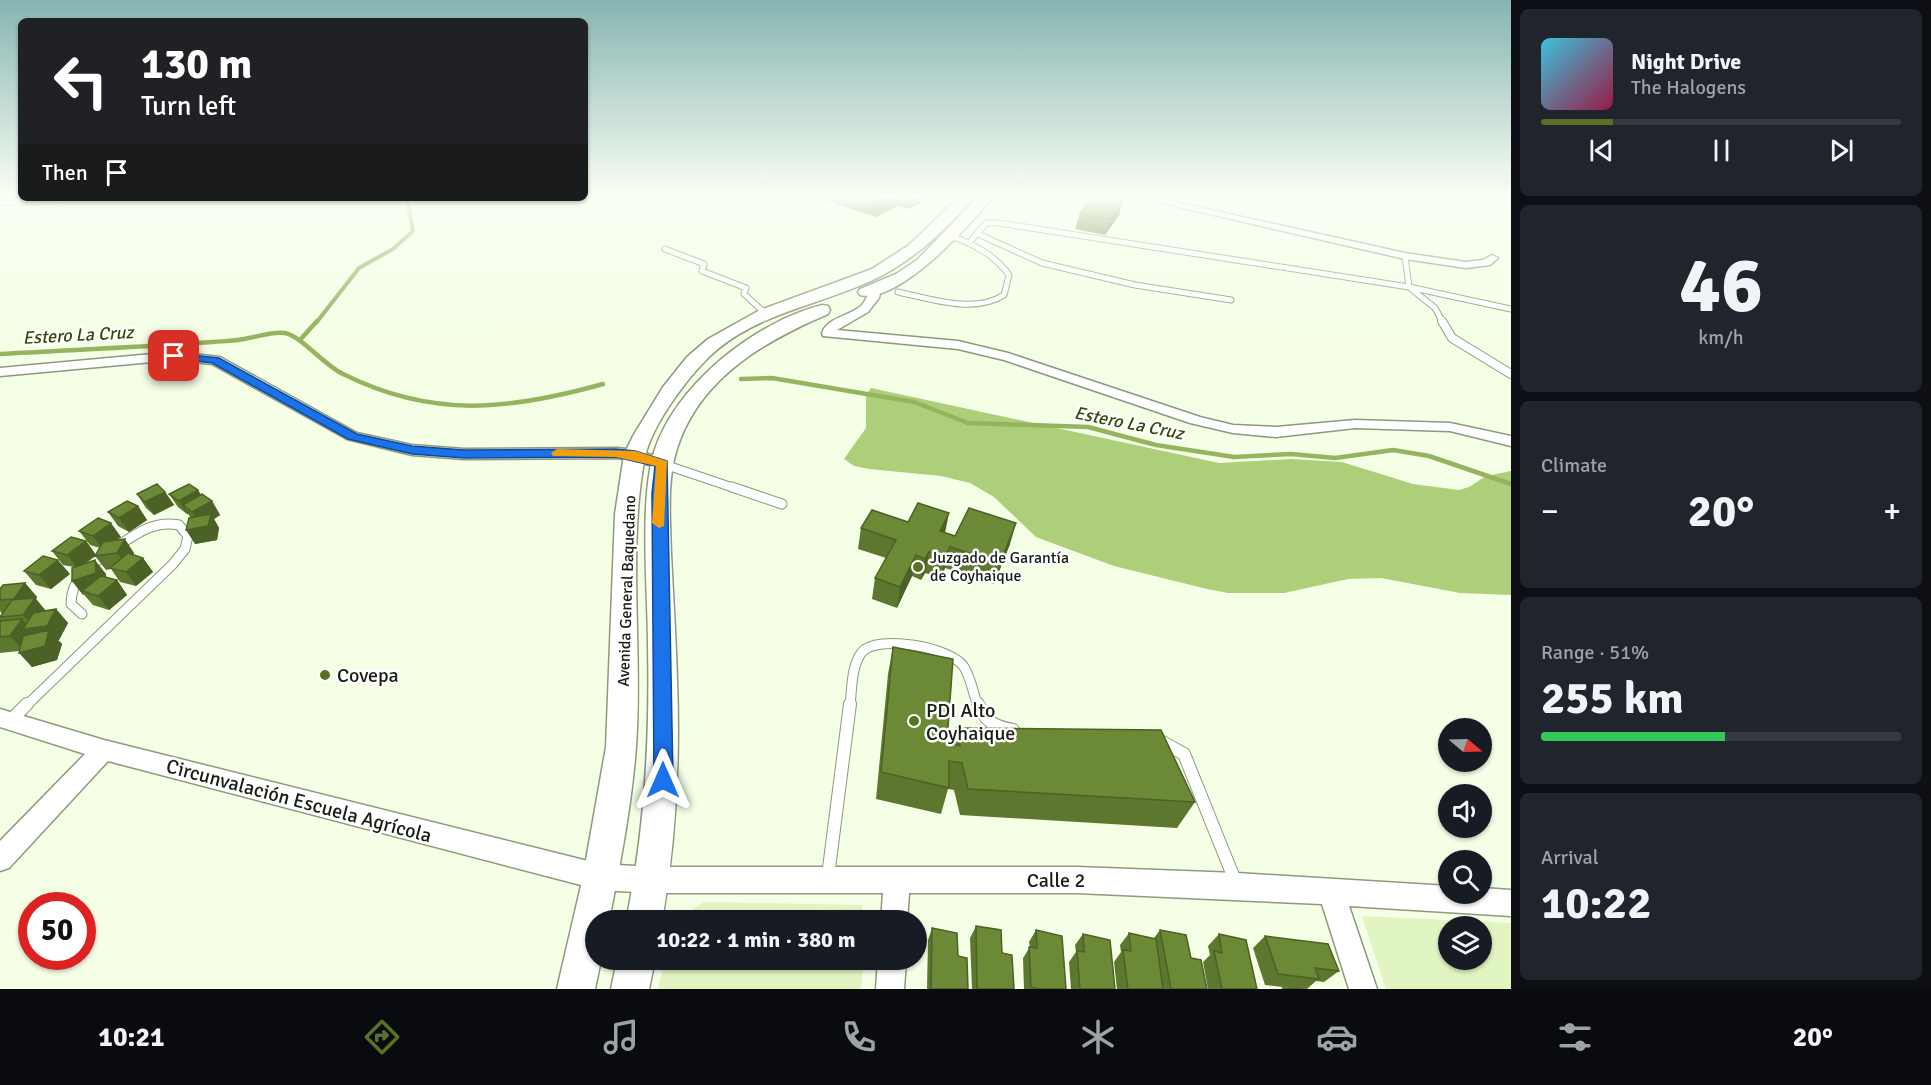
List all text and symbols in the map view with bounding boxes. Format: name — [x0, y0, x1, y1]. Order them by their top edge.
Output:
text: 130 m — [141, 39, 252, 90]
icon: left — [42, 42, 120, 120]
text: Night Drive — [1631, 48, 1741, 75]
text: The Halogens — [1631, 75, 1746, 100]
text: Turn left — [141, 90, 236, 123]
icon: previous — [1585, 134, 1618, 167]
icon: pause — [1705, 134, 1738, 167]
icon: next — [1825, 134, 1858, 167]
icon: arrive — [100, 156, 133, 189]
text: Then — [42, 159, 88, 186]
text: 46 — [1679, 238, 1763, 334]
water label: Estero La Cruz — [22, 321, 136, 349]
text: km/h — [1698, 325, 1744, 350]
pin — [148, 330, 199, 381]
icon: arrive — [157, 339, 190, 372]
water label: Estero La Cruz — [1073, 402, 1187, 445]
text: Climate — [1541, 453, 1607, 478]
text: 20° — [1688, 484, 1754, 539]
text: − — [1541, 491, 1559, 532]
text: + — [1883, 491, 1901, 532]
street label: Avenida General Baquedano — [614, 495, 640, 687]
place label: Juzgado de Garantía de Coyhaique — [930, 548, 1069, 586]
marker: Juzgado de Garantía de Coyhaique — [911, 560, 925, 574]
text: Range · 51% — [1541, 640, 1649, 665]
place label: Covepa — [337, 663, 399, 688]
marker: Covepa — [318, 668, 332, 682]
text: 255 km — [1541, 671, 1684, 726]
place label: PDI Alto Coyhaique — [926, 698, 1015, 746]
marker: PDI Alto Coyhaique — [907, 714, 921, 728]
north arrow — [1438, 718, 1492, 772]
map controls — [1438, 718, 1492, 970]
position arrow — [631, 748, 695, 812]
street label: Circunvalación Escuela Agrícola — [164, 753, 434, 849]
button: sound — [1438, 784, 1492, 838]
text: Arrival — [1541, 845, 1599, 870]
button: search — [1438, 850, 1492, 904]
street label: Calle 2 — [1027, 868, 1085, 893]
text: 10:22 — [1541, 876, 1651, 931]
speed limit sign: 50 — [18, 892, 96, 970]
button: layers — [1438, 916, 1492, 970]
text: 10:22 · 1 min · 380 m — [656, 926, 856, 953]
icon: directions — [361, 1016, 403, 1058]
icon: music — [600, 1016, 642, 1058]
icon: phone — [838, 1016, 880, 1058]
icon: climate — [1077, 1016, 1119, 1058]
icon: car — [1316, 1016, 1358, 1058]
icon: filters — [1554, 1016, 1596, 1058]
text: 10:21 — [98, 1021, 165, 1054]
text: 20° — [1793, 1021, 1833, 1054]

